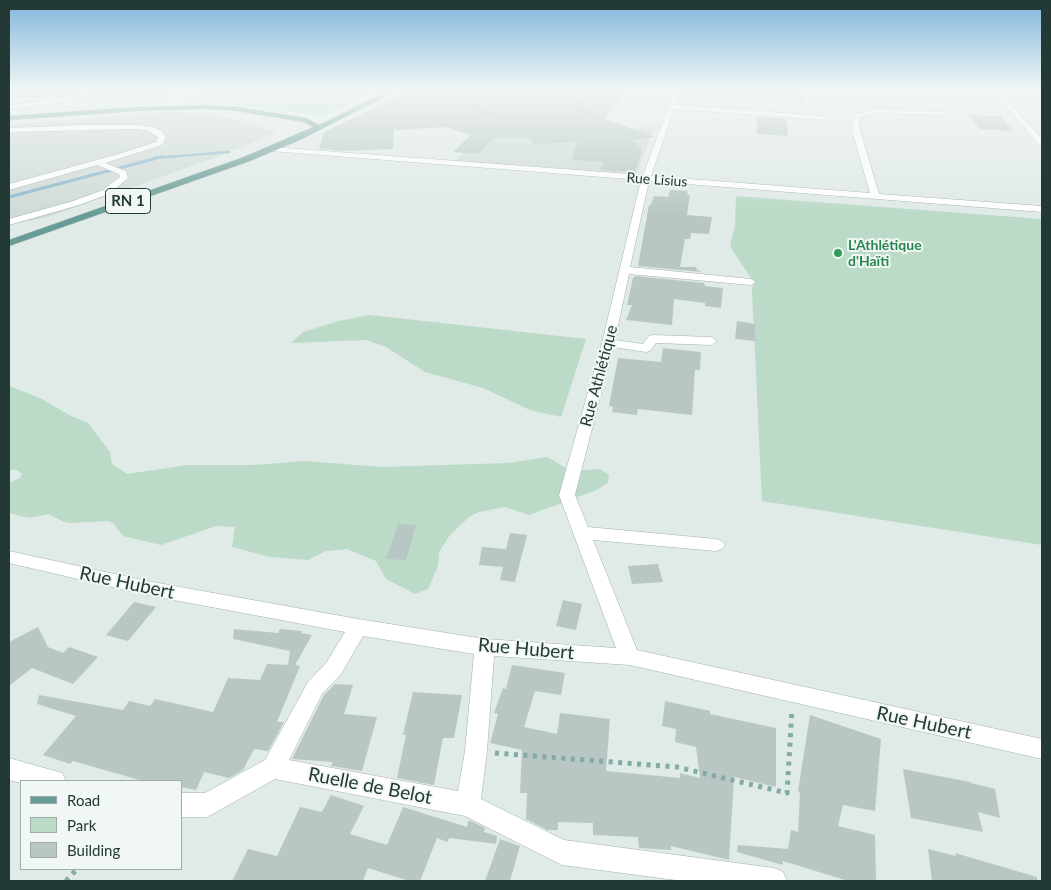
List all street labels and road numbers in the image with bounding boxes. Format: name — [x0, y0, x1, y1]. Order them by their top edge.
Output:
street label: Rue Lisius — [626, 169, 688, 191]
road number: RN 1 — [106, 188, 150, 214]
street label: Rue Athlétique — [576, 323, 622, 429]
street label: Rue Hubert — [78, 562, 176, 604]
street label: Rue Hubert — [477, 633, 575, 665]
street label: Rue Hubert — [875, 702, 973, 744]
street label: Ruelle de Belot — [306, 763, 434, 809]

